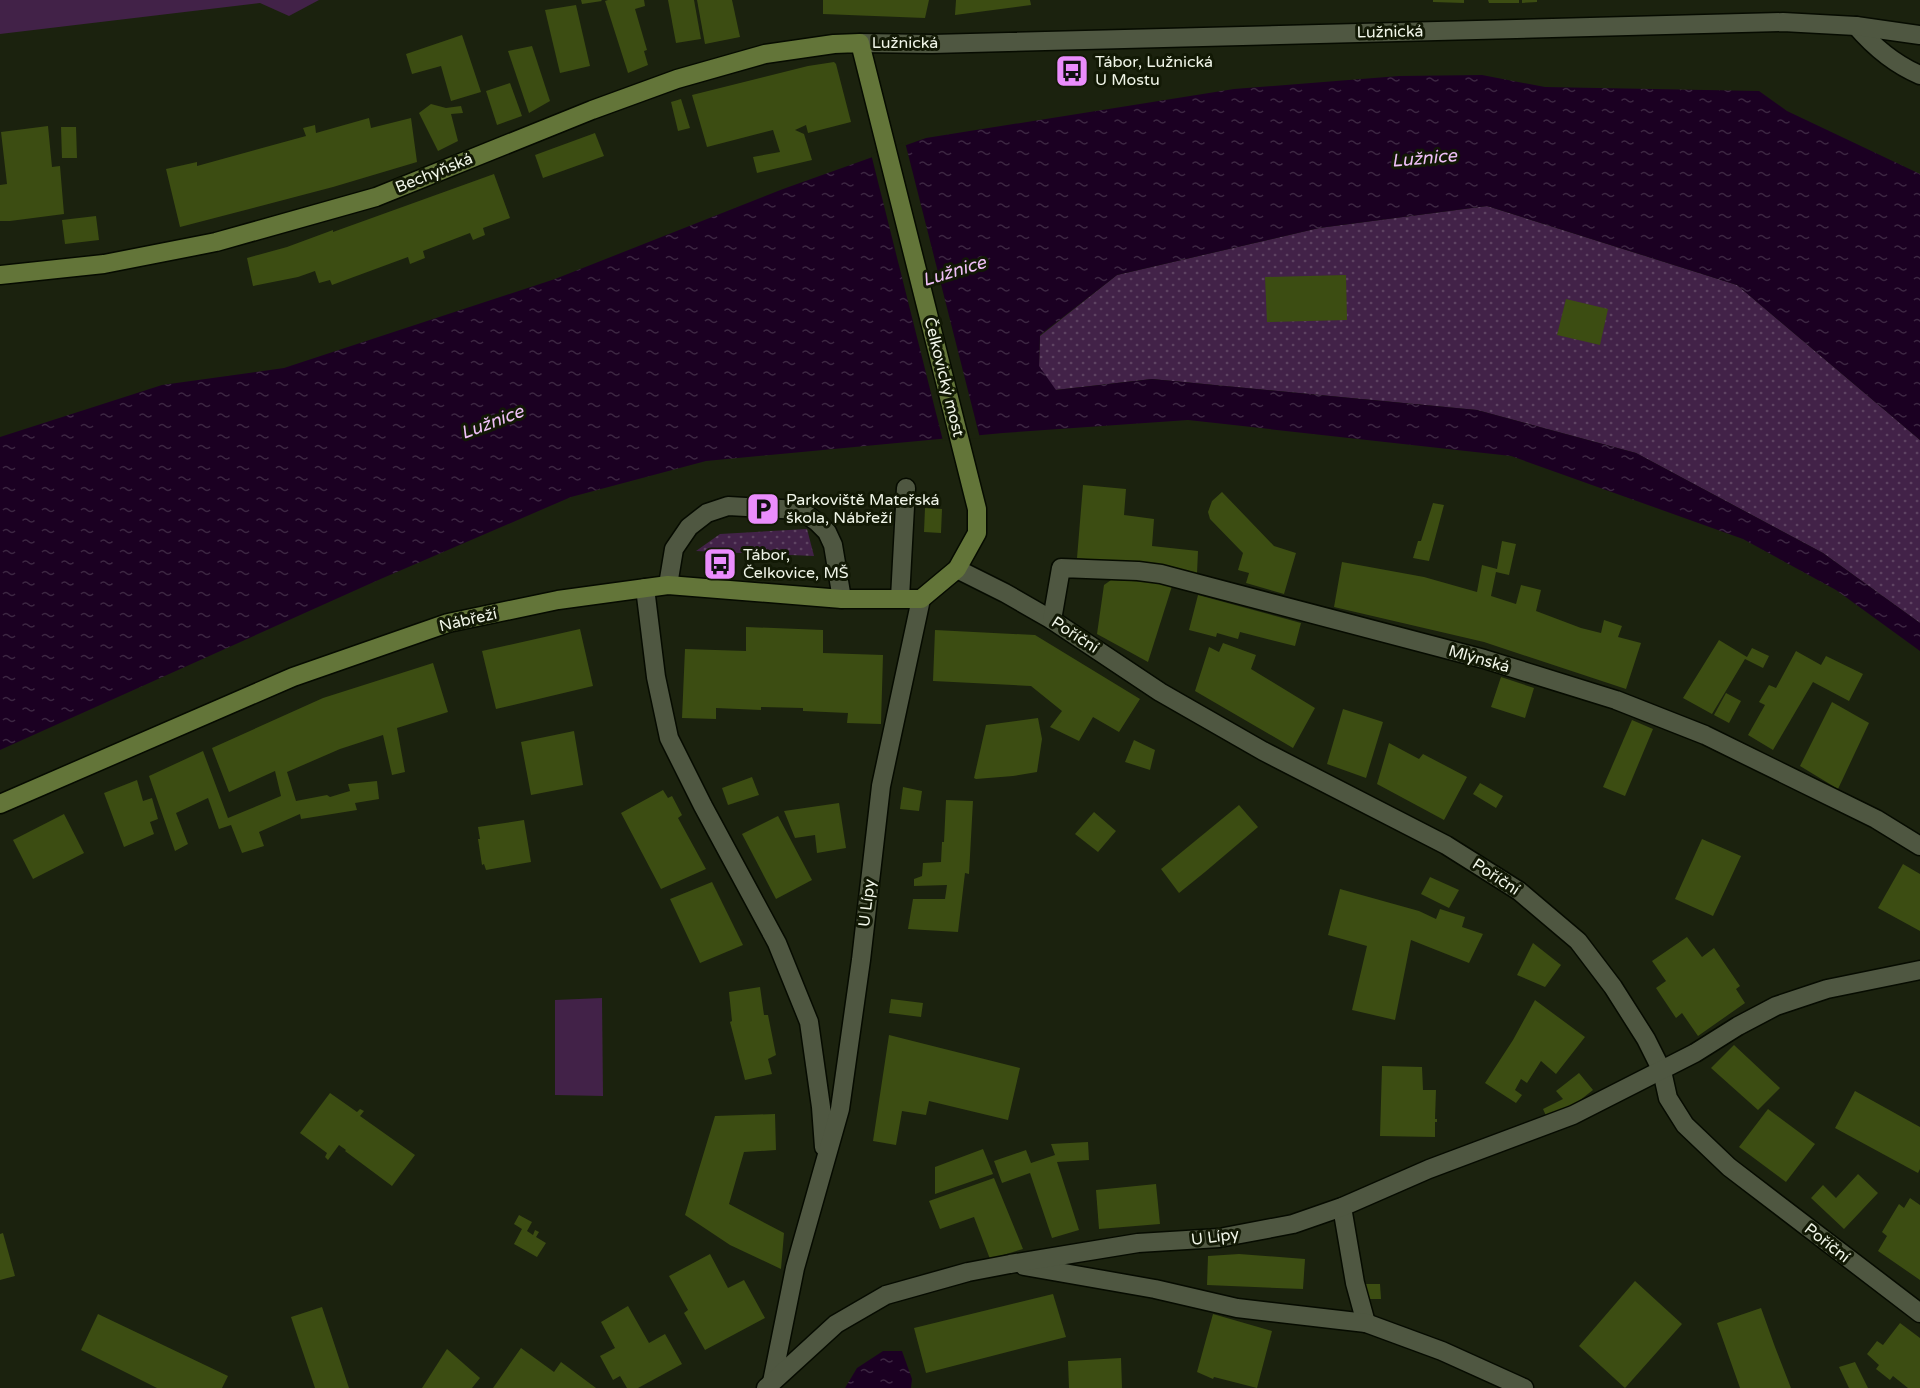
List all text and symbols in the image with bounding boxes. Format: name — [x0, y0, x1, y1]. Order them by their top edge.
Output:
street label: Lužnická — [1356, 21, 1424, 43]
street label: Lužnická — [872, 33, 938, 53]
place label: Tábor, Lužnická U Mostu — [1095, 52, 1213, 90]
bus stop icon: Tábor, Lužnická U Mostu — [1054, 53, 1090, 89]
water label: Lužnice — [1390, 144, 1458, 172]
street label: Bechyňská — [392, 148, 476, 198]
water label: Lužnice — [919, 251, 989, 291]
street label: Čelkovický most — [919, 315, 969, 439]
water label: Lužnice — [458, 400, 527, 444]
place label: Parkoviště Mateřská škola, Nábřeží — [786, 490, 940, 528]
parking icon: Parkoviště Mateřská škola, Nábřeží — [745, 491, 781, 527]
place label: Tábor, Čelkovice, MŠ — [743, 545, 849, 583]
bus stop icon: Tábor, Čelkovice, MŠ — [702, 546, 738, 582]
street label: Nábřeží — [437, 604, 499, 636]
street label: Poříční — [1047, 612, 1103, 658]
street label: Mlýnská — [1446, 641, 1512, 677]
street label: Poříční — [1468, 854, 1524, 900]
street label: U Lípy — [854, 878, 880, 928]
street label: Poříční — [1800, 1219, 1854, 1267]
street label: U Lípy — [1190, 1224, 1240, 1250]

